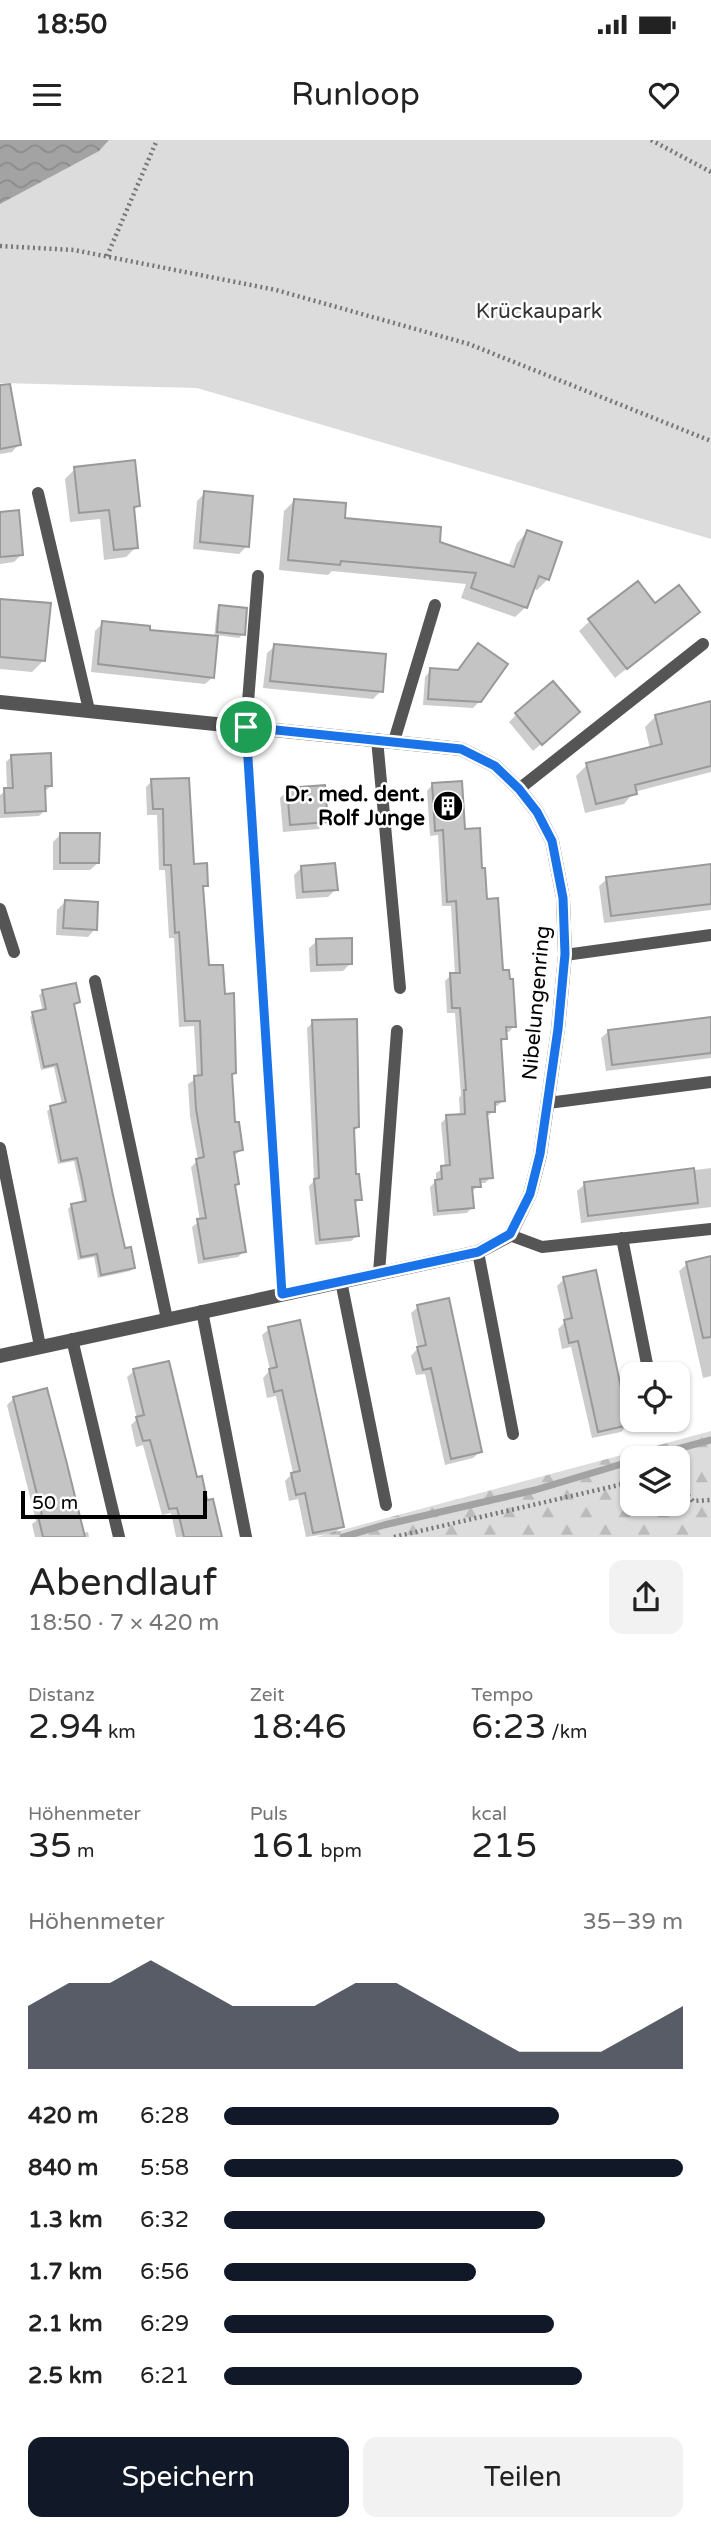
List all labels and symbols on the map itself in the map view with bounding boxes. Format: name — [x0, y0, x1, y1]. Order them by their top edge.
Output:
park label: Krückaupark — [476, 299, 602, 324]
pin — [216, 697, 276, 757]
place label: Dr. med. dent. Rolf Junge — [285, 782, 425, 831]
building icon: Dr. med. dent. Rolf Junge — [431, 789, 465, 823]
street label: Nibelungenring — [517, 925, 556, 1081]
scale bar — [21, 1488, 206, 1520]

